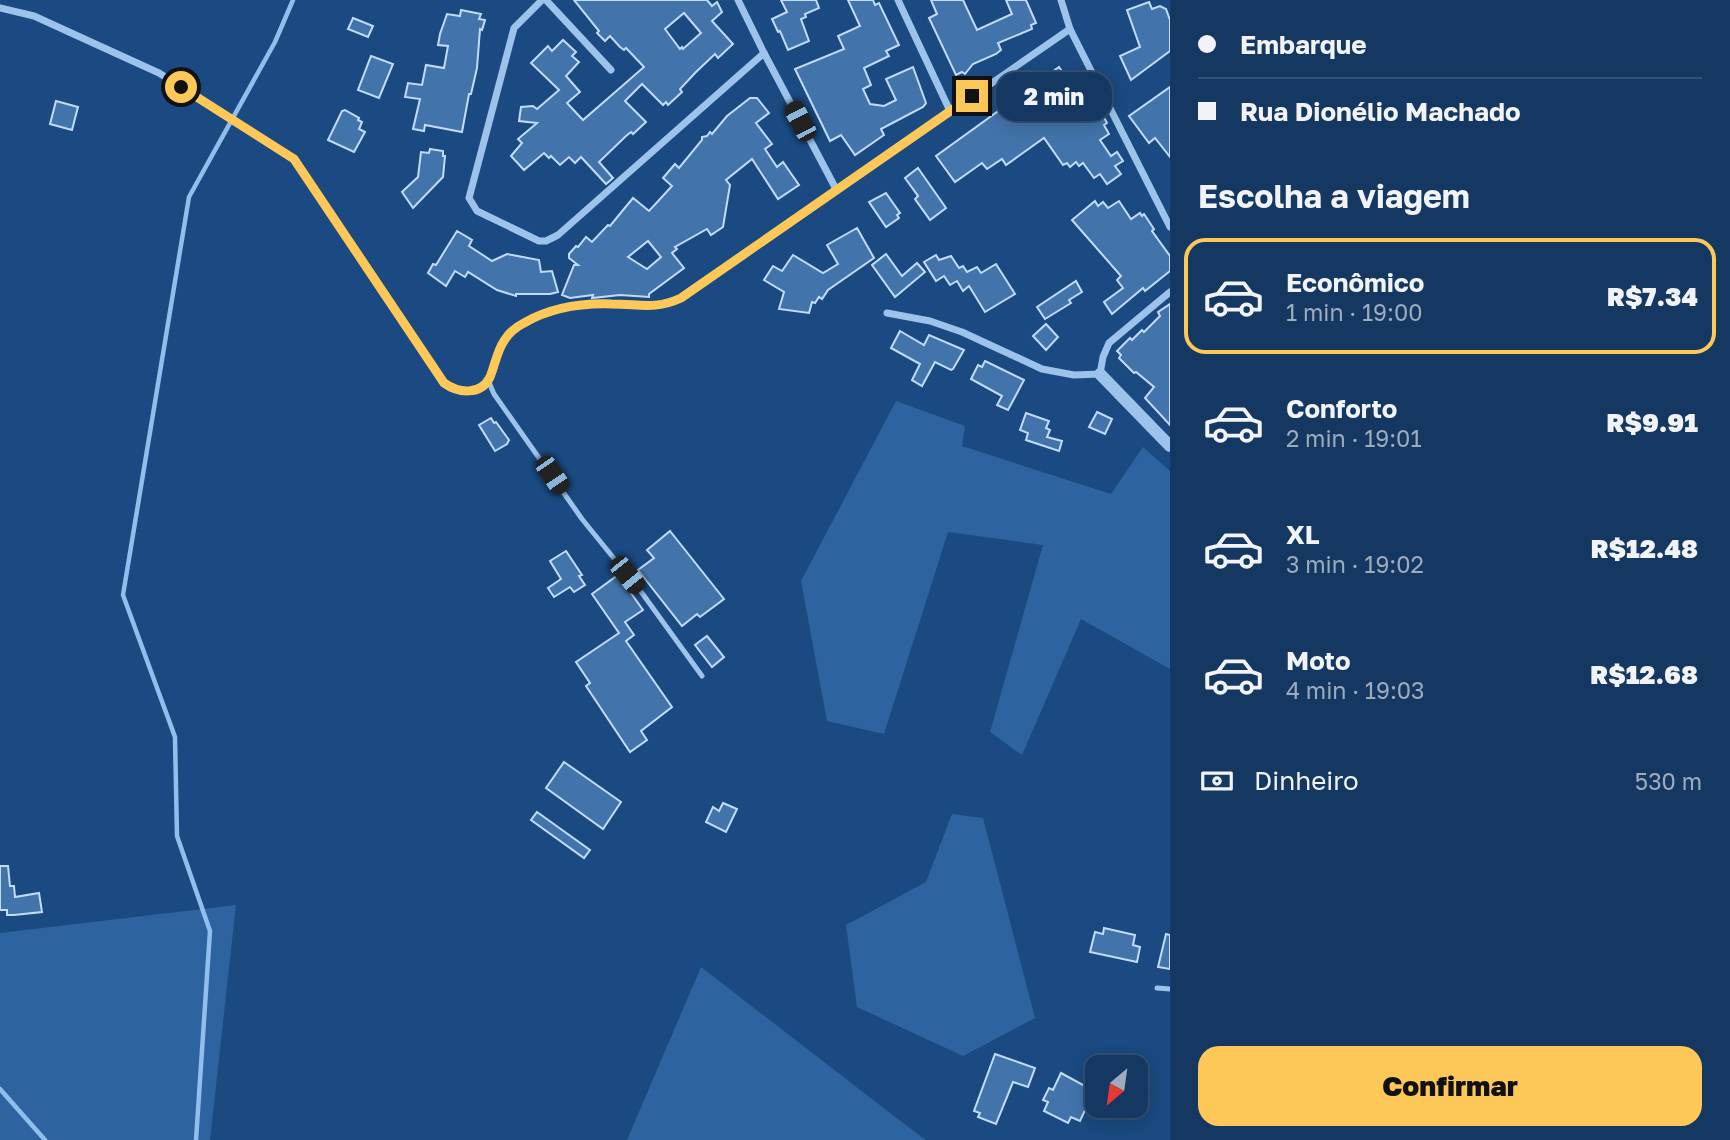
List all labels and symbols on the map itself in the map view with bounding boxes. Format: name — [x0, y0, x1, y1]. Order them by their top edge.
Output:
route start — [165, 71, 197, 103]
callout: 2 min — [996, 72, 1112, 120]
route end — [956, 80, 988, 112]
car — [781, 98, 820, 144]
car — [532, 452, 573, 498]
car — [606, 552, 649, 598]
north arrow — [1085, 1055, 1148, 1118]

